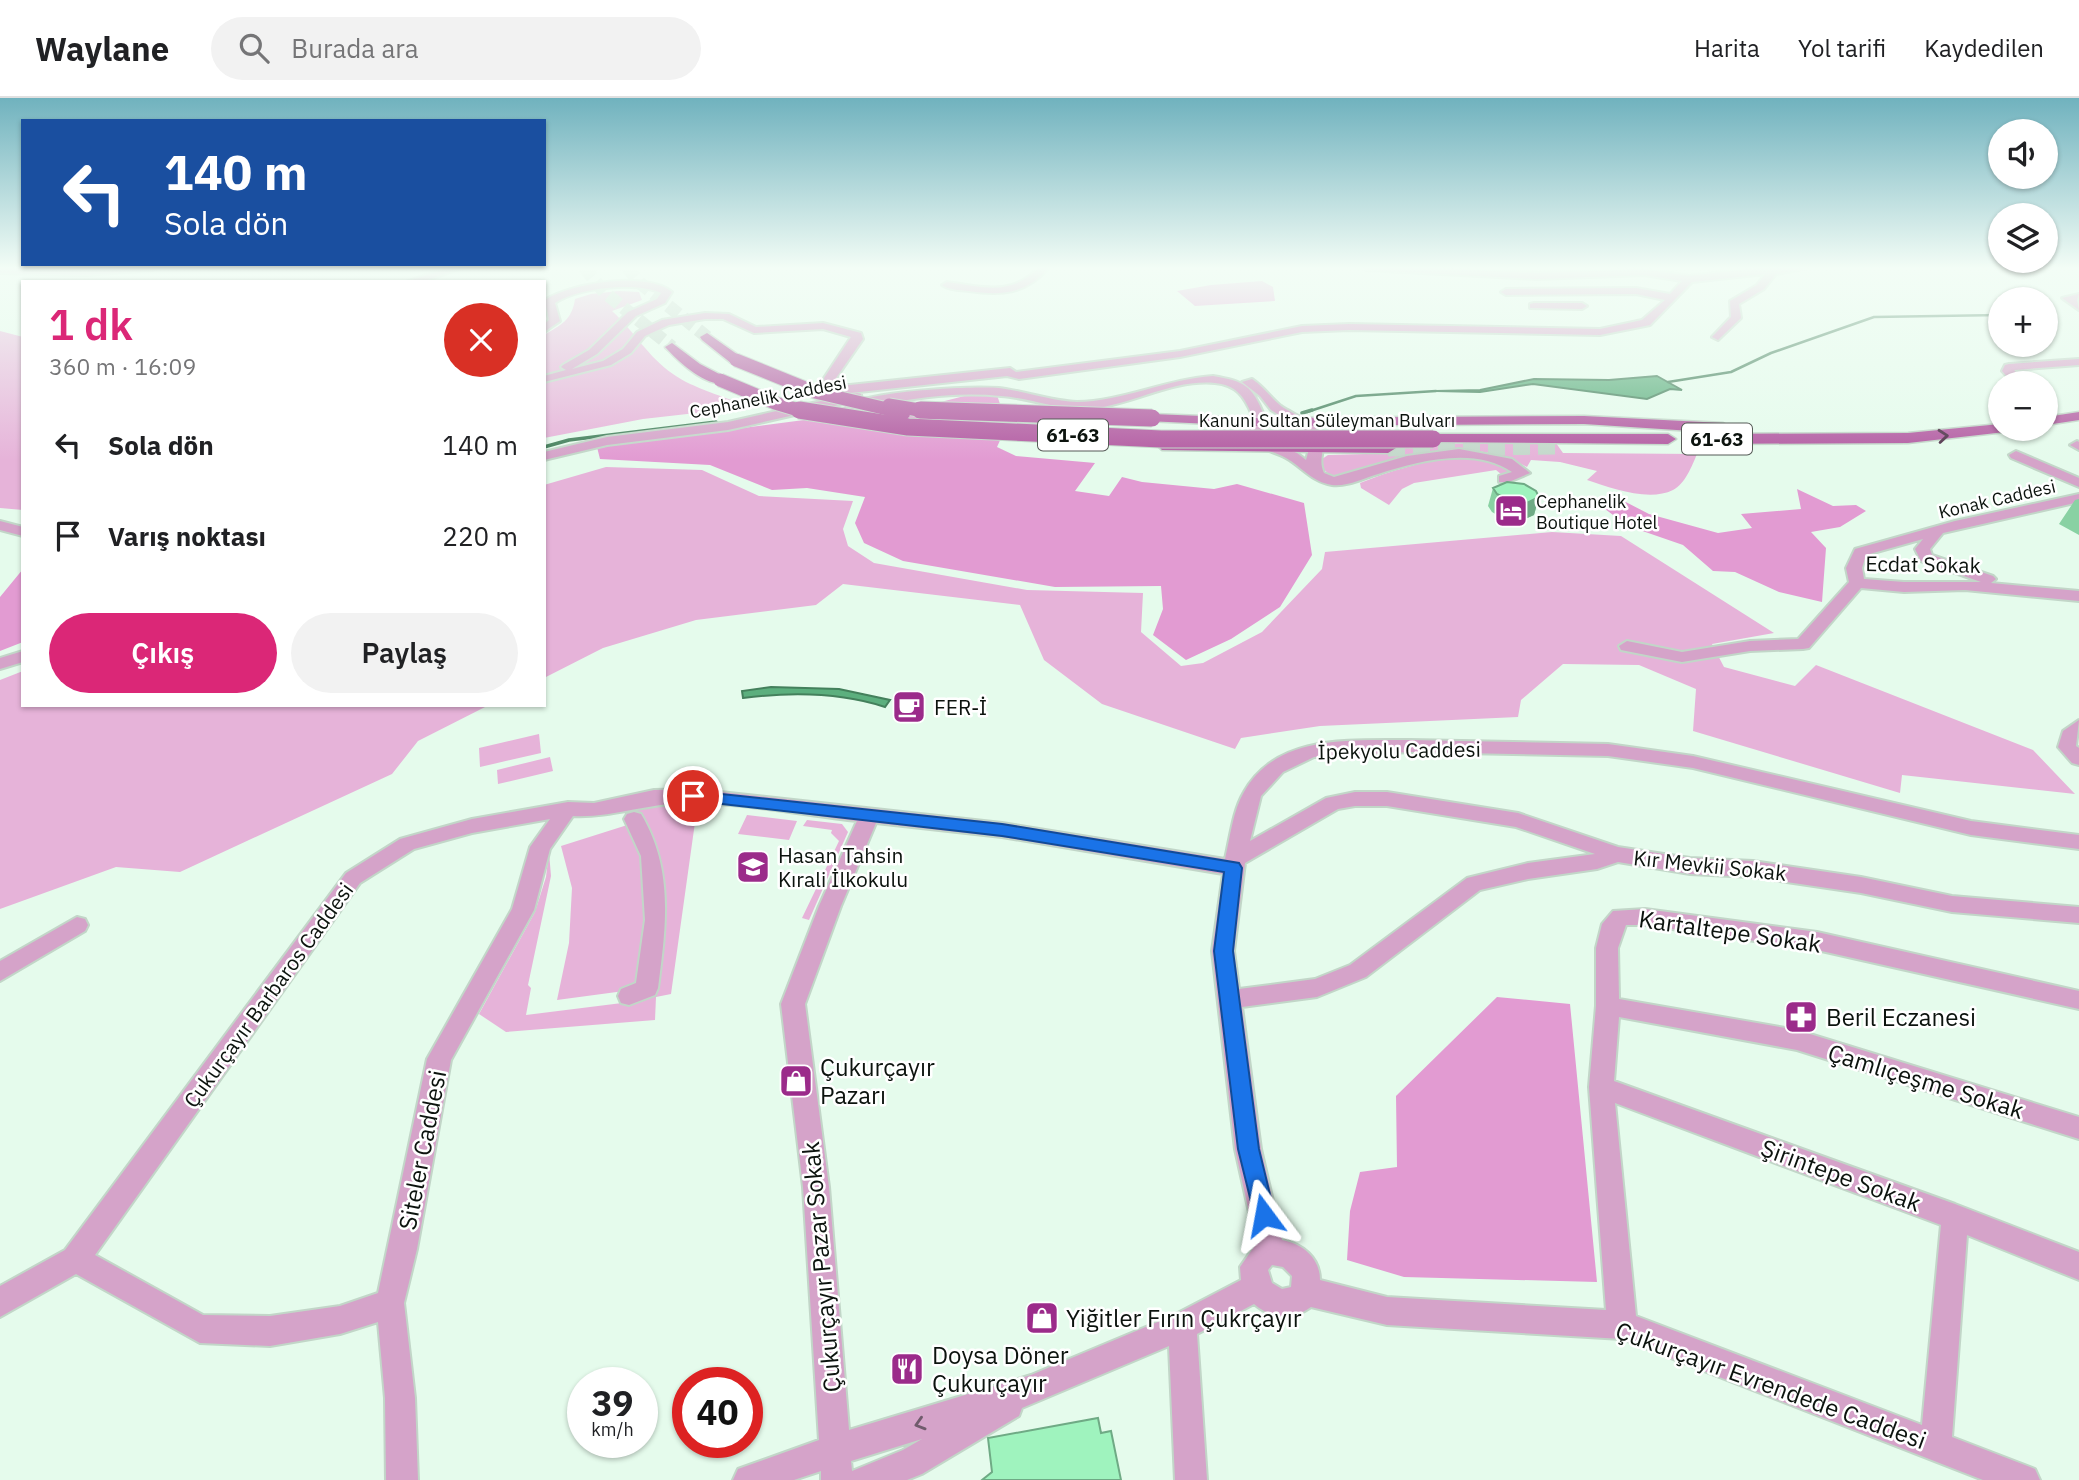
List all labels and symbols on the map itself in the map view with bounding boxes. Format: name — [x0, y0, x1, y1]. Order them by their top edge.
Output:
street label: Cephanelik Caddesi — [688, 371, 848, 423]
street label: Kanuni Sultan Süleyman Bulvarı — [1199, 409, 1455, 432]
road number: 61-63 — [1038, 420, 1108, 450]
road number: 61-63 — [1682, 424, 1752, 454]
one-way arrow — [1937, 429, 1948, 444]
street label: Konak Caddesi — [1936, 474, 2058, 524]
place label: Cephanelik Boutique Hotel — [1536, 490, 1658, 534]
hotel icon: Cephanelik Boutique Hotel — [1492, 492, 1530, 530]
street label: Ecdat Sokak — [1865, 549, 1981, 579]
cafe icon: FER-İ — [890, 688, 928, 726]
place label: FER-İ — [934, 693, 987, 721]
street label: İpekyolu Caddesi — [1317, 735, 1481, 765]
pin — [663, 766, 723, 826]
place label: Hasan Tahsin Kırali İlkokulu — [778, 841, 908, 893]
street label: Kır Mevkii Sokak — [1632, 843, 1788, 887]
school or university icon: Hasan Tahsin Kırali İlkokulu — [734, 848, 772, 886]
street label: Çukurçayır Barbaros Caddesi — [177, 877, 359, 1113]
street label: Kartaltepe Sokak — [1637, 902, 1824, 960]
pharmacy icon: Beril Eczanesi — [1782, 998, 1820, 1036]
place label: Beril Eczanesi — [1826, 1001, 1976, 1033]
street label: Çamlıçeşme Sokak — [1824, 1036, 2028, 1126]
place label: Çukurçayır Pazarı — [820, 1051, 935, 1111]
shop icon: Çukurçayır Pazarı — [777, 1062, 815, 1100]
street label: Siteler Caddesi — [391, 1067, 453, 1233]
street label: Şirintepe Sokak — [1757, 1131, 1926, 1219]
street label: Çukurçayır Pazar Sokak — [794, 1140, 848, 1394]
position arrow — [1227, 1178, 1301, 1252]
shop icon: Yiğitler Fırın Çukrçayır — [1023, 1299, 1061, 1337]
place label: Yiğitler Fırın Çukrçayır — [1066, 1302, 1302, 1334]
street label: Çukurçayır Evrendede Caddesi — [1611, 1314, 1931, 1456]
place label: Doysa Döner Çukurçayır — [932, 1339, 1069, 1399]
restaurant icon: Doysa Döner Çukurçayır — [888, 1350, 926, 1388]
speed limit sign: 40 — [672, 1367, 763, 1458]
one-way arrow — [915, 1416, 927, 1431]

